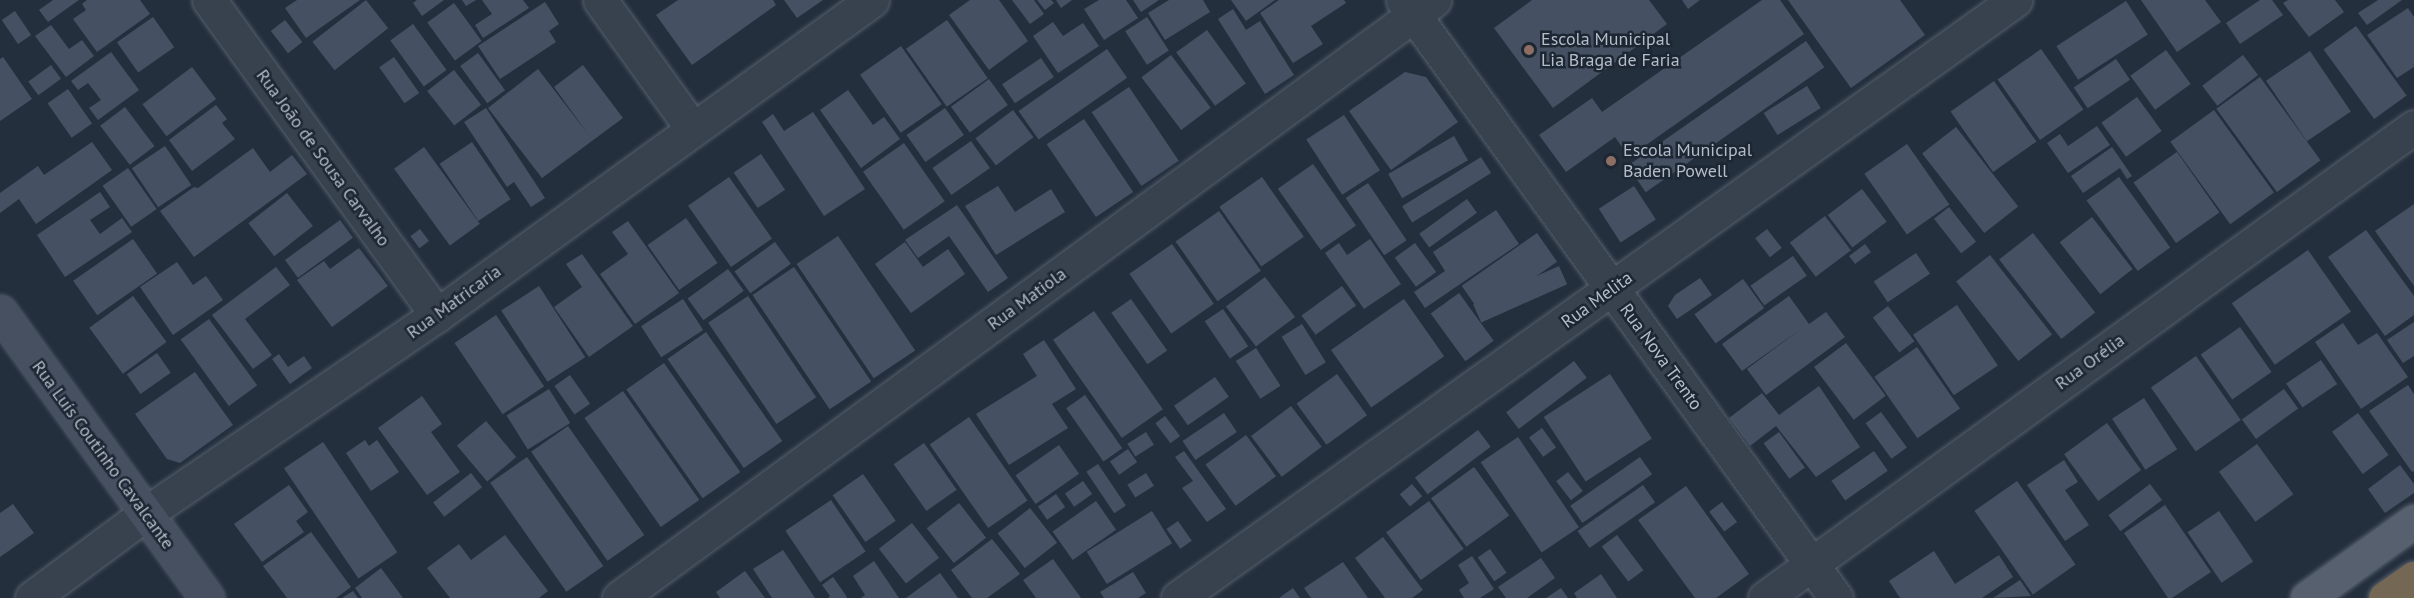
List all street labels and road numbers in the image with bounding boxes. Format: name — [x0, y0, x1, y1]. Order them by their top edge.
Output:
street label: Rua João de Sousa Carvalho — [252, 65, 394, 251]
street label: Rua Matricaria — [403, 261, 505, 343]
street label: Rua Matiola — [983, 263, 1071, 335]
street label: Rua Melita — [1557, 267, 1637, 333]
street label: Rua Nova Trento — [1615, 299, 1707, 415]
street label: Rua Orélia — [2051, 330, 2129, 394]
street label: Rua Luís Coutinho Cavalcante — [27, 357, 179, 553]

